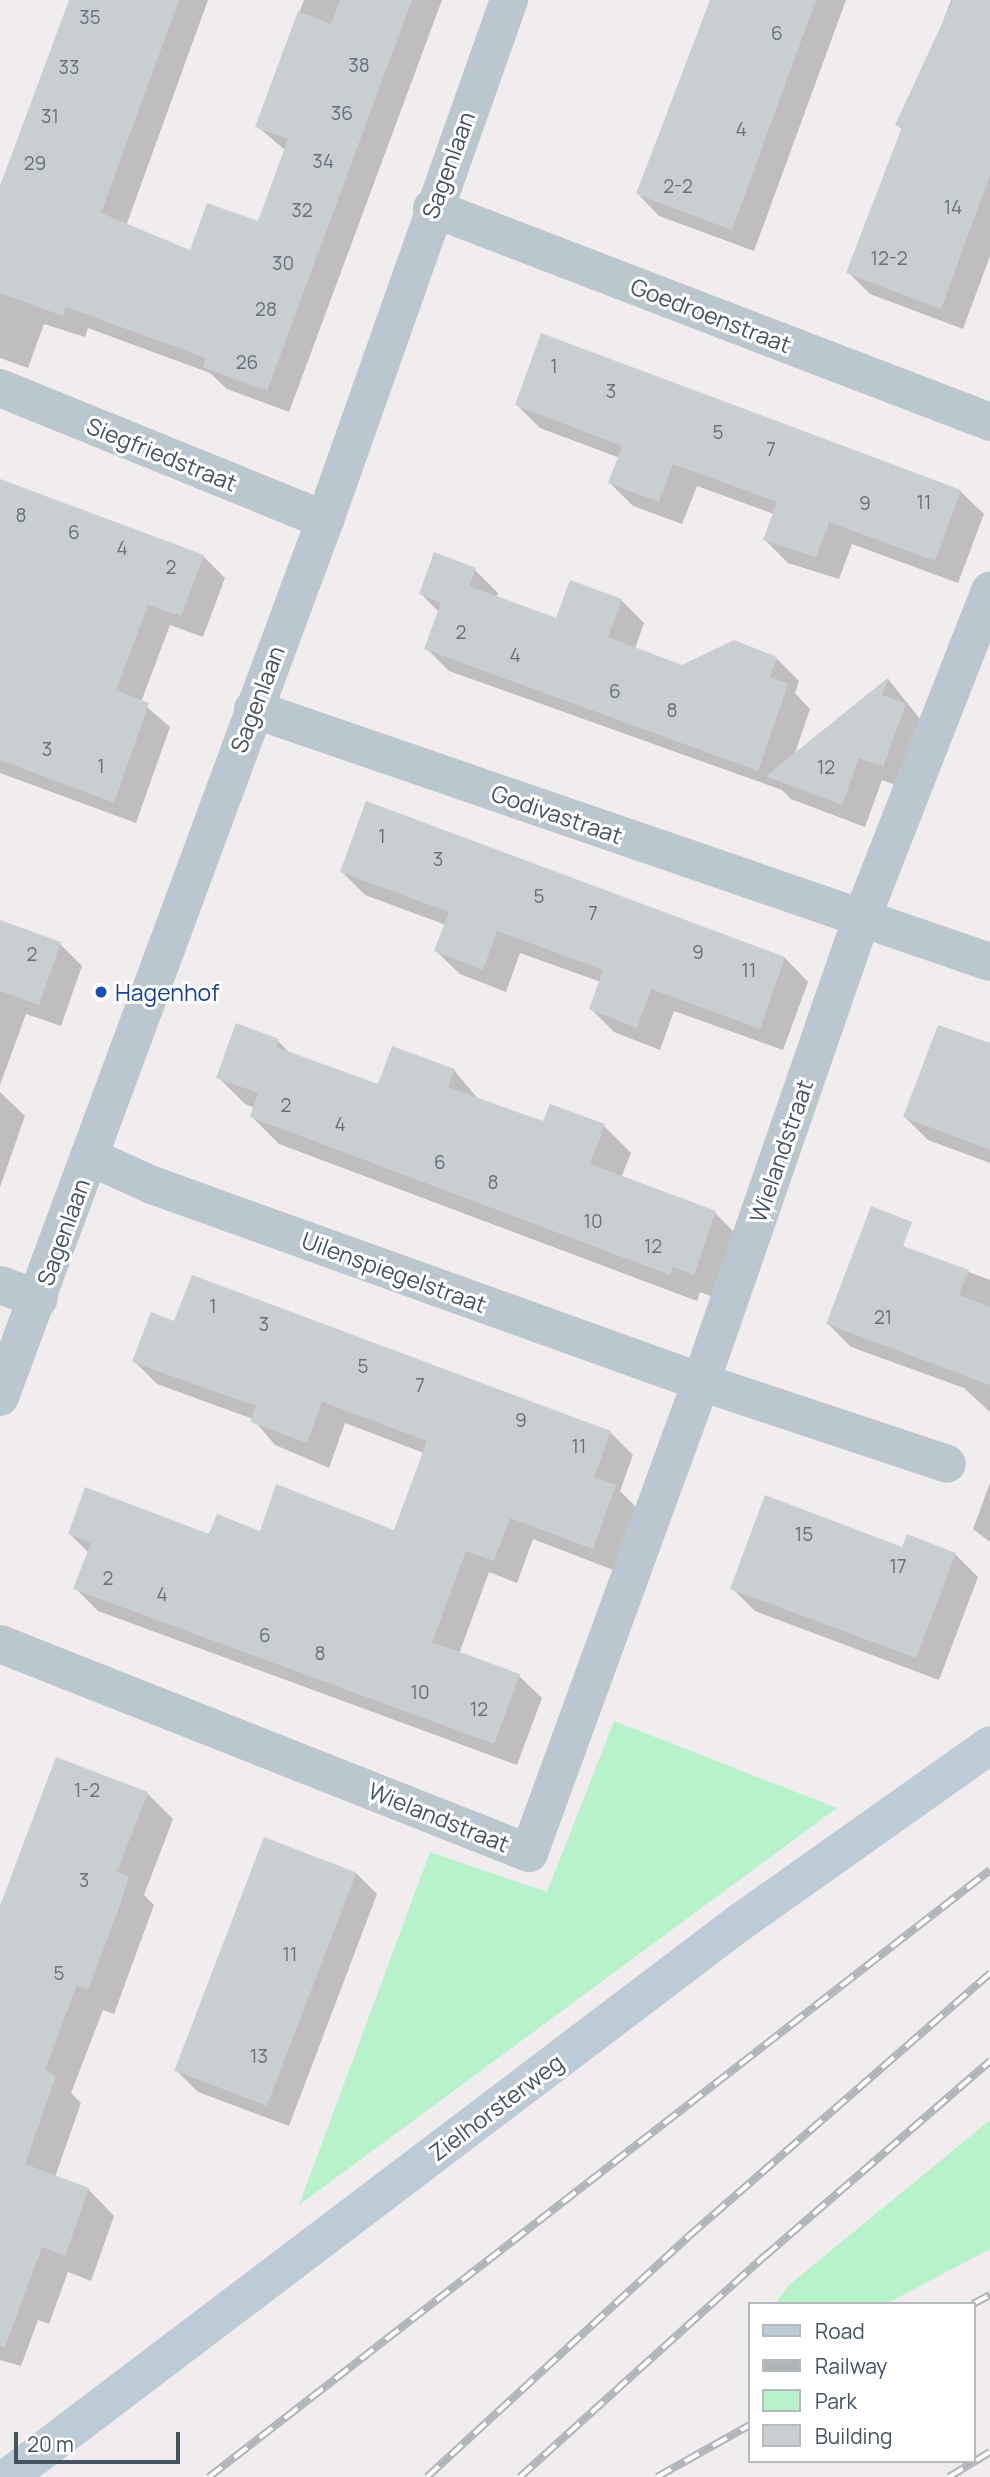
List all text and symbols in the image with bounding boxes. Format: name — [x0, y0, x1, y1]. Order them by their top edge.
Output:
house number: 35 — [79, 7, 101, 29]
house number: 6 — [771, 23, 783, 45]
house number: 38 — [348, 55, 370, 77]
house number: 33 — [58, 57, 80, 79]
house number: 36 — [331, 103, 353, 125]
house number: 31 — [41, 106, 59, 128]
street label: Sagenlaan — [416, 108, 480, 222]
house number: 4 — [735, 119, 747, 141]
house number: 34 — [312, 151, 334, 173]
house number: 29 — [24, 153, 46, 175]
house number: 2-2 — [663, 176, 693, 198]
house number: 14 — [944, 197, 962, 219]
house number: 32 — [291, 200, 313, 222]
house number: 12-2 — [870, 248, 908, 270]
house number: 30 — [272, 253, 294, 275]
street label: Goedroenstraat — [627, 272, 795, 358]
house number: 28 — [255, 299, 277, 321]
house number: 26 — [236, 352, 258, 374]
house number: 1 — [550, 356, 558, 378]
house number: 3 — [606, 381, 616, 403]
street label: Siegfriedstraat — [83, 411, 241, 497]
house number: 5 — [713, 422, 723, 444]
house number: 7 — [766, 439, 776, 461]
house number: 11 — [917, 492, 931, 514]
house number: 9 — [859, 493, 871, 515]
house number: 8 — [15, 505, 27, 527]
house number: 6 — [68, 522, 80, 544]
house number: 4 — [116, 538, 128, 560]
house number: 2 — [166, 557, 176, 579]
house number: 2 — [456, 622, 466, 644]
street label: Sagenlaan — [224, 642, 290, 756]
house number: 4 — [509, 645, 521, 667]
house number: 6 — [609, 681, 621, 703]
house number: 8 — [666, 700, 678, 722]
house number: 3 — [42, 739, 52, 761]
house number: 1 — [97, 756, 105, 778]
house number: 12 — [817, 757, 835, 779]
street label: Godivastraat — [488, 779, 626, 849]
house number: 1 — [378, 826, 386, 848]
house number: 3 — [433, 849, 443, 871]
house number: 5 — [534, 886, 544, 908]
house number: 7 — [588, 903, 598, 925]
house number: 9 — [692, 942, 704, 964]
house number: 2 — [27, 944, 37, 966]
house number: 11 — [742, 960, 756, 982]
place label: Hagenhof — [115, 978, 219, 1006]
marker: Hagenhof — [93, 984, 109, 1000]
street label: Wielandstraat — [744, 1076, 818, 1226]
house number: 2 — [281, 1095, 291, 1117]
house number: 4 — [334, 1114, 346, 1136]
house number: 6 — [434, 1152, 446, 1174]
house number: 8 — [487, 1172, 499, 1194]
street label: Sagenlaan — [31, 1175, 95, 1289]
house number: 10 — [584, 1211, 602, 1233]
street label: Uilenspiegelstraat — [298, 1226, 490, 1318]
house number: 12 — [644, 1236, 662, 1258]
house number: 1 — [209, 1296, 217, 1318]
house number: 21 — [874, 1307, 892, 1329]
house number: 3 — [259, 1314, 269, 1336]
house number: 5 — [358, 1356, 368, 1378]
house number: 7 — [415, 1375, 425, 1397]
house number: 9 — [515, 1410, 527, 1432]
house number: 11 — [572, 1436, 586, 1458]
house number: 15 — [795, 1524, 813, 1546]
house number: 17 — [890, 1556, 906, 1578]
house number: 2 — [103, 1568, 113, 1590]
house number: 4 — [156, 1584, 168, 1606]
house number: 6 — [259, 1625, 271, 1647]
house number: 8 — [314, 1643, 326, 1665]
house number: 10 — [411, 1682, 429, 1704]
house number: 12 — [470, 1699, 488, 1721]
street label: Wielandstraat — [365, 1776, 513, 1858]
house number: 1-2 — [74, 1780, 100, 1802]
house number: 3 — [79, 1870, 89, 1892]
house number: 11 — [283, 1944, 297, 1966]
house number: 5 — [54, 1963, 64, 1985]
house number: 13 — [250, 2046, 268, 2068]
street label: Zielhorsterweg — [424, 2048, 568, 2166]
legend — [748, 2302, 976, 2463]
text: Road — [815, 2317, 865, 2345]
text: Railway — [815, 2352, 887, 2380]
text: Park — [815, 2387, 857, 2415]
scale bar — [18, 2418, 184, 2462]
text: Building — [815, 2422, 892, 2450]
text: 20 m — [27, 2430, 74, 2458]

